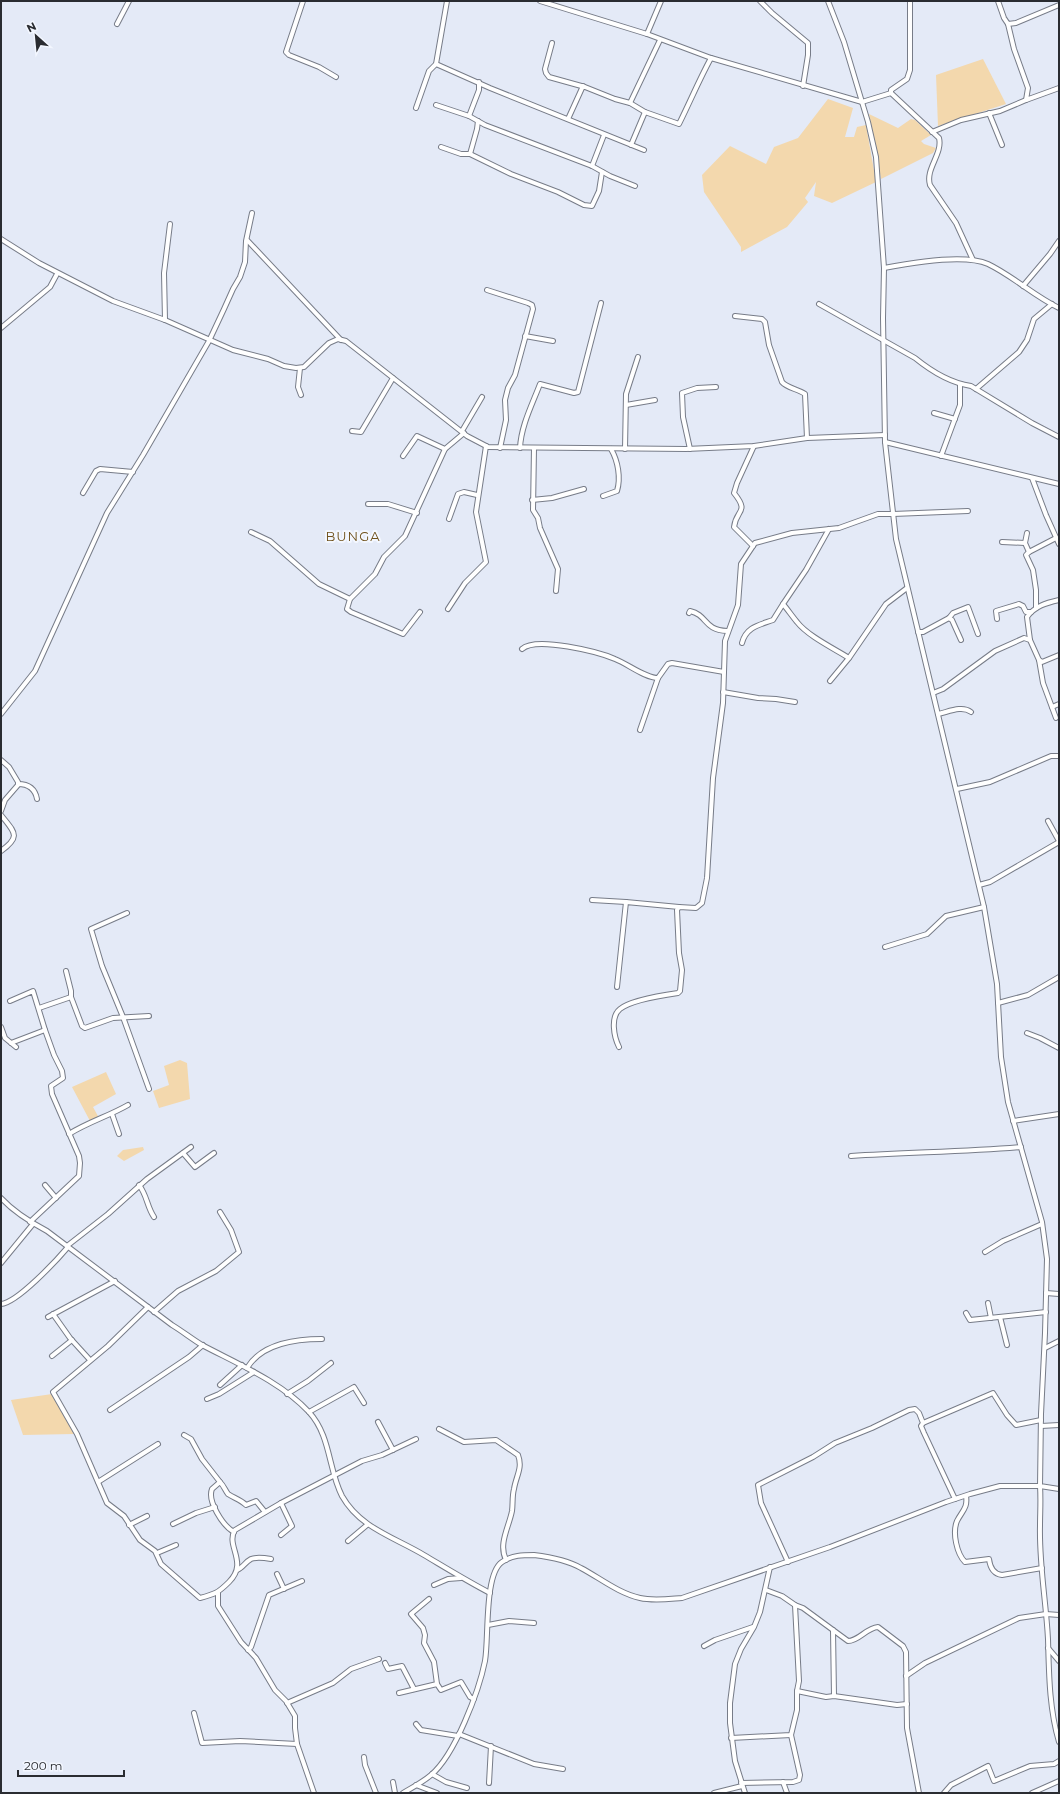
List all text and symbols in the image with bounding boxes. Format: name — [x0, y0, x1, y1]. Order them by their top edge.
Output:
north arrow — [16, 16, 56, 56]
text: N — [24, 19, 39, 35]
district label: BUNGA — [325, 528, 381, 544]
scale bar — [18, 1752, 124, 1778]
text: 200 m — [24, 1758, 63, 1773]

